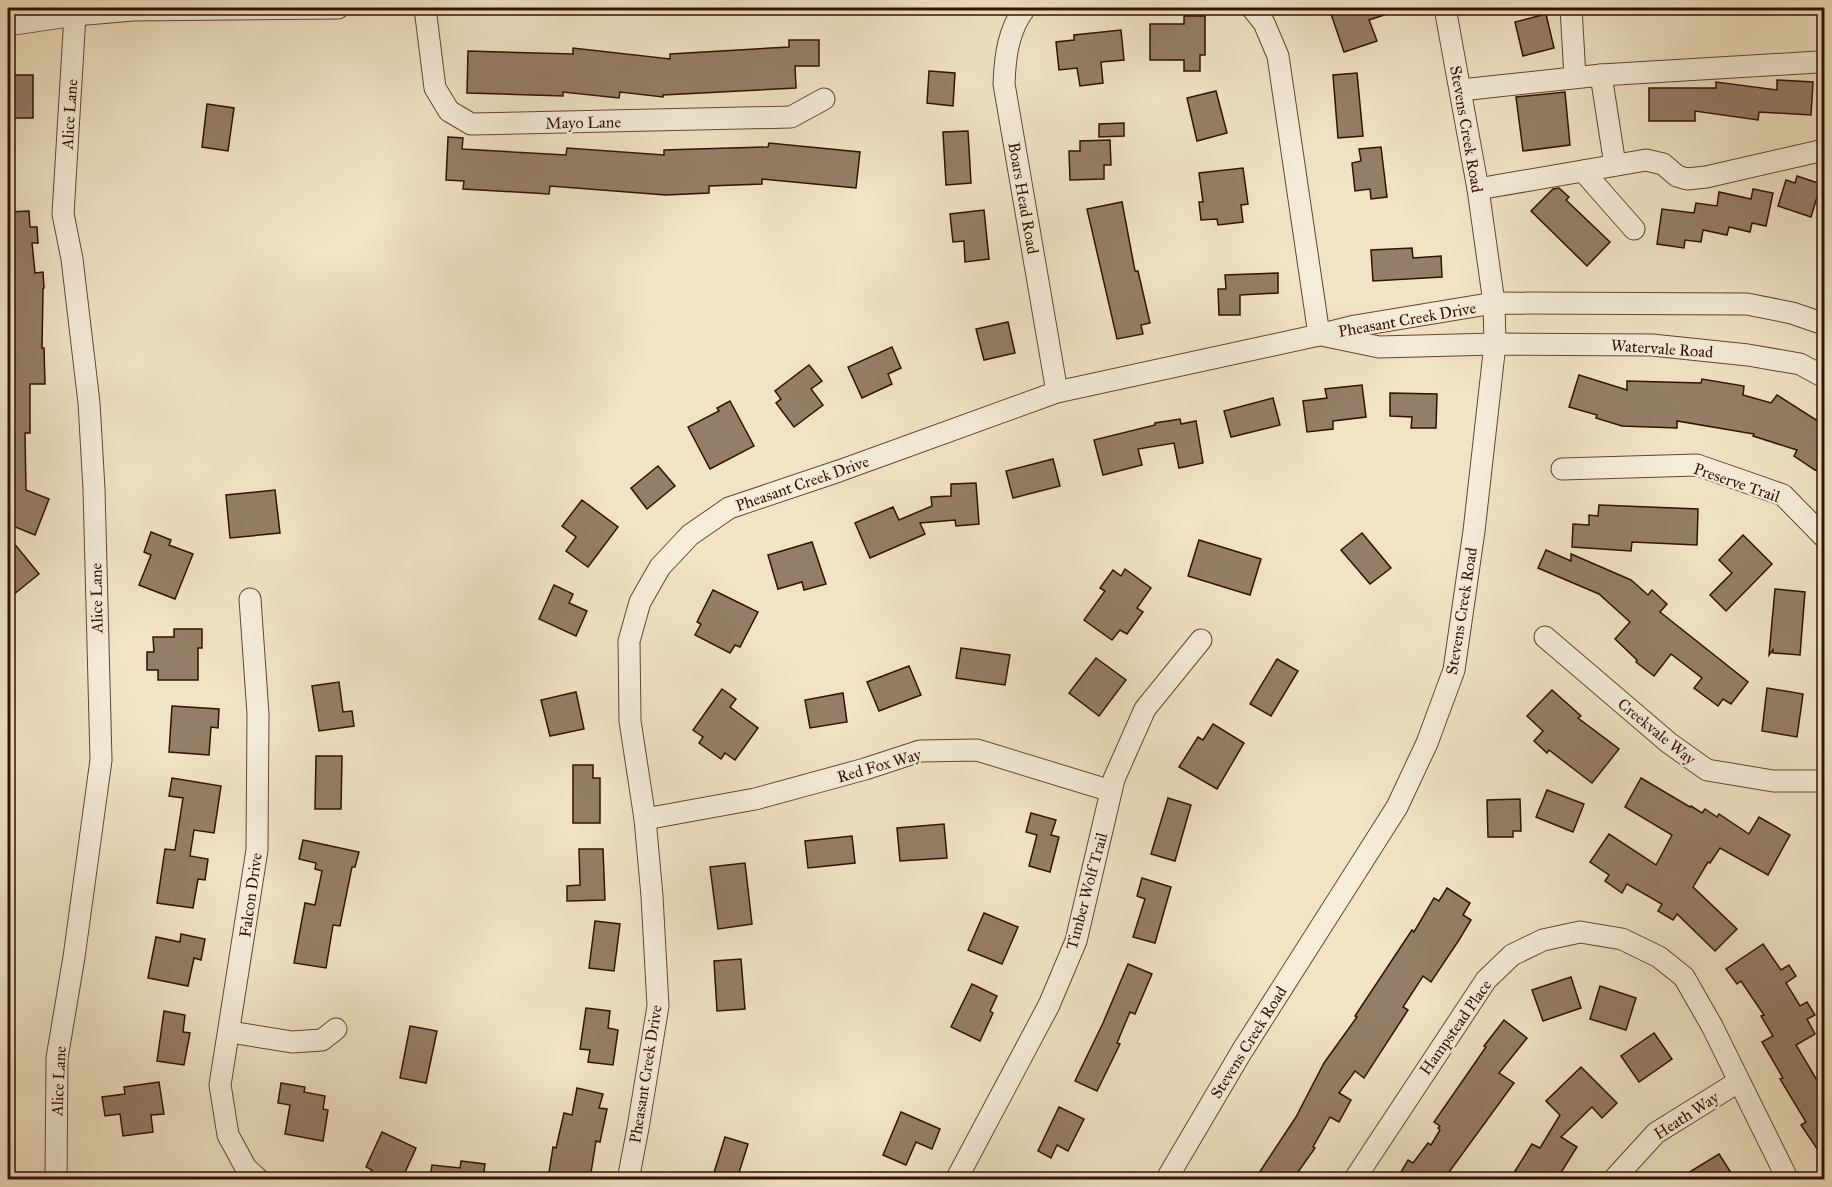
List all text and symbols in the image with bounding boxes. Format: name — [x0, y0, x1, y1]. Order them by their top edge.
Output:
street label: Stevens Creek Road — [1446, 64, 1487, 194]
street label: Alice Lane — [58, 78, 81, 151]
street label: Mayo Lane — [545, 112, 621, 133]
street label: Boars Head Road — [1004, 141, 1043, 256]
street label: Pheasant Creek Drive — [1337, 298, 1478, 341]
street label: Watervale Road — [1610, 335, 1714, 362]
street label: Pheasant Creek Drive — [733, 452, 872, 515]
street label: Preserve Trail — [1691, 459, 1783, 506]
street label: Stevens Creek Road — [1442, 546, 1481, 676]
street label: Alice Lane — [86, 562, 107, 634]
street label: Creekvale Way — [1614, 694, 1700, 769]
street label: Red Fox Way — [835, 744, 924, 787]
street label: Timber Wolf Trail — [1062, 830, 1111, 952]
street label: Falcon Drive — [235, 851, 266, 939]
street label: Hampstead Place — [1415, 976, 1496, 1079]
street label: Stevens Creek Road — [1206, 983, 1291, 1102]
street label: Pheasant Creek Drive — [625, 1003, 666, 1145]
street label: Alice Lane — [47, 1045, 70, 1118]
street label: Heath Way — [1650, 1087, 1723, 1143]

